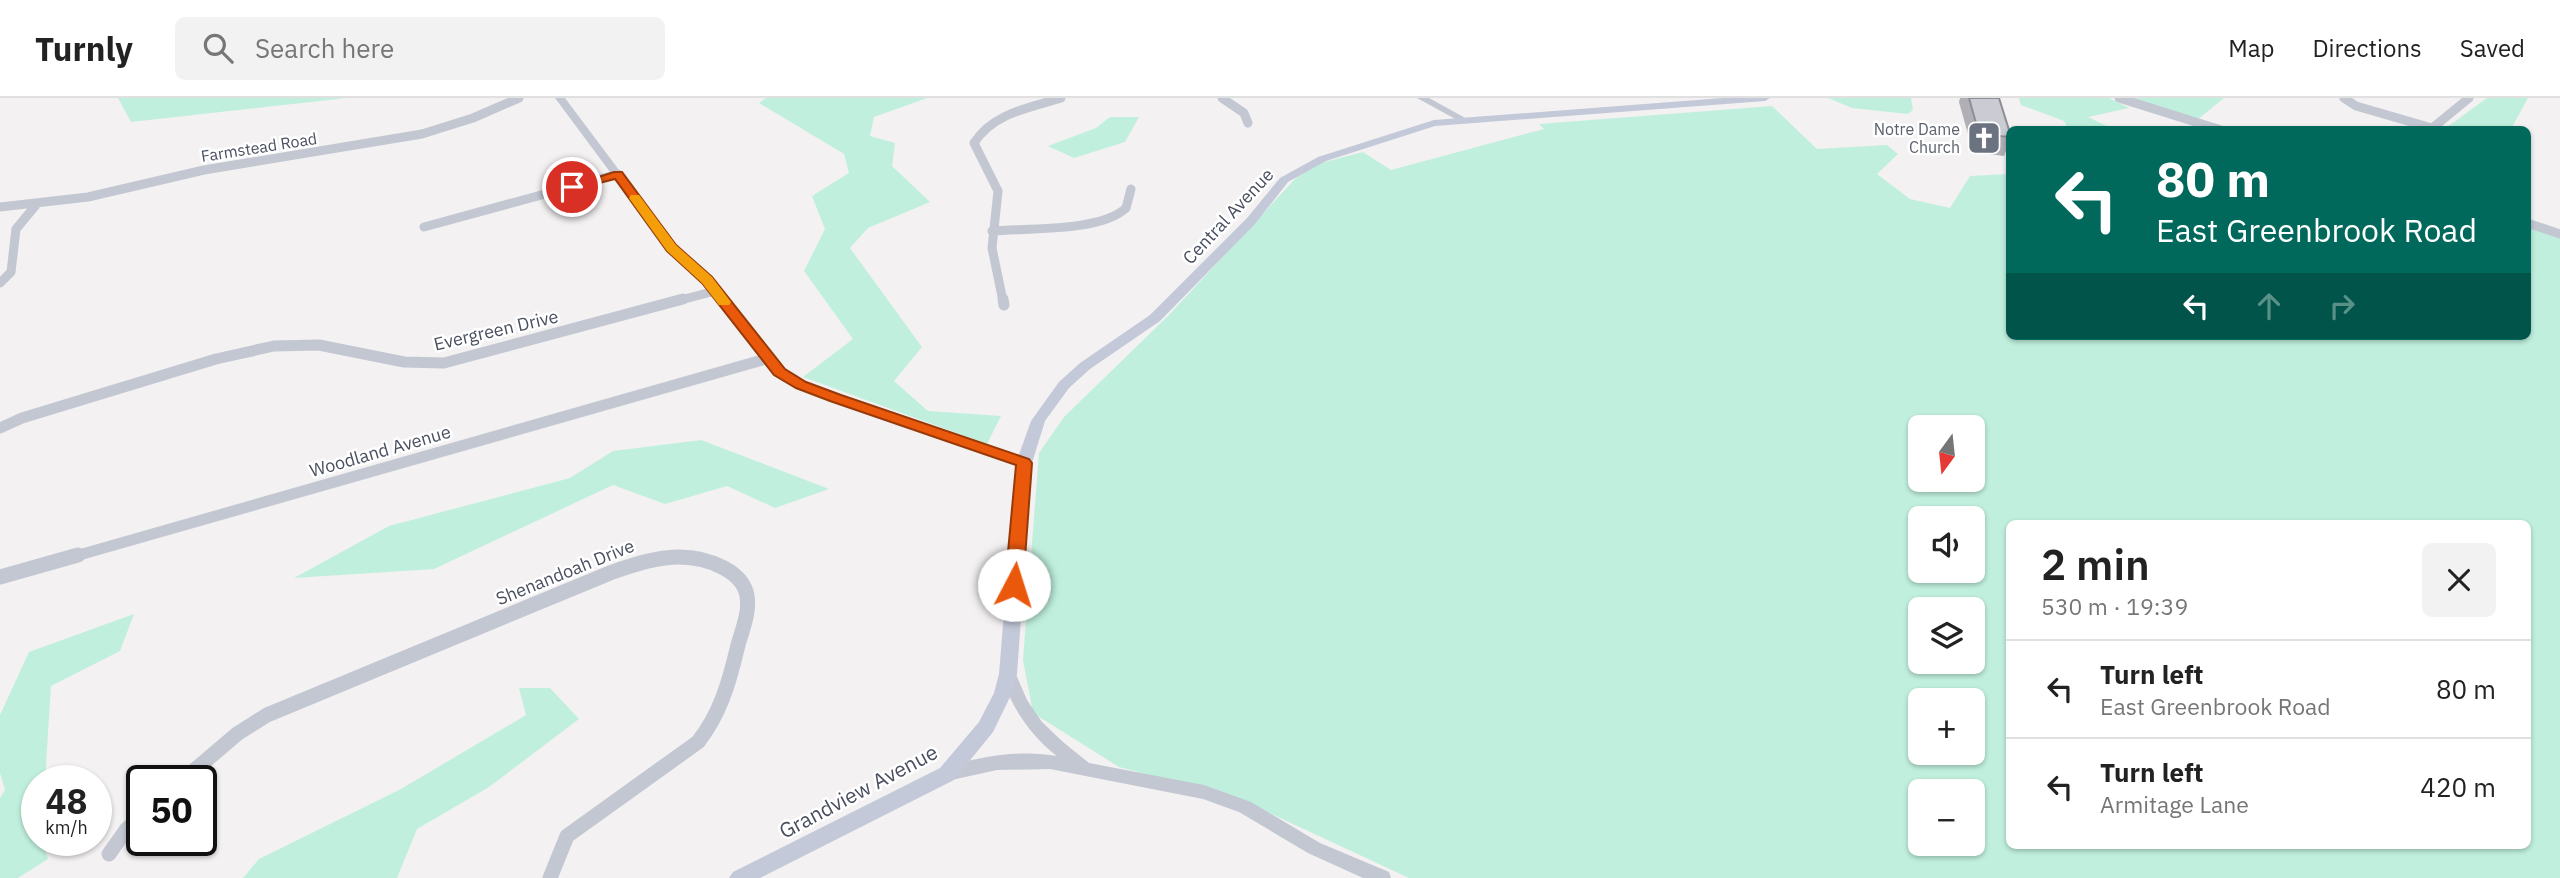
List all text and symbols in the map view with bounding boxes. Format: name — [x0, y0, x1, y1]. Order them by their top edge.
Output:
search box — [175, 17, 665, 80]
text: Turnly — [35, 27, 133, 70]
icon: search — [199, 29, 237, 67]
text: Search here — [255, 31, 394, 65]
text: Map — [2228, 32, 2274, 64]
text: Directions — [2312, 32, 2422, 64]
text: Saved — [2460, 32, 2525, 64]
place label: Notre Dame Church — [1874, 119, 1960, 157]
church icon: Notre Dame Church — [1965, 119, 2003, 157]
street label: Farmstead Road — [200, 128, 318, 166]
text: 80 m — [2156, 147, 2270, 210]
icon: left — [2041, 154, 2132, 245]
pin — [542, 157, 602, 217]
street label: Central Avenue — [1178, 163, 1278, 269]
icon: arrive — [553, 168, 591, 206]
text: East Greenbrook Road — [2156, 209, 2477, 251]
icon: left — [2177, 287, 2215, 325]
icon: ahead — [2250, 287, 2288, 325]
icon: right — [2323, 287, 2361, 325]
street label: Evergreen Drive — [431, 304, 561, 356]
north arrow — [1908, 415, 1984, 492]
map controls — [1908, 415, 1985, 856]
street label: Woodland Avenue — [307, 420, 453, 482]
button: sound — [1908, 506, 1985, 583]
street label: Shenandoah Drive — [493, 534, 638, 610]
text: 2 min — [2041, 537, 2150, 592]
button: close — [2422, 543, 2496, 617]
position arrow — [977, 548, 1051, 622]
text: 530 m · 19:39 — [2041, 591, 2188, 621]
button: layers — [1908, 597, 1985, 674]
text: Turn left — [2100, 657, 2203, 691]
icon: left — [2041, 670, 2079, 708]
text: 80 m — [2436, 672, 2496, 706]
button: + — [1908, 688, 1985, 765]
text: East Greenbrook Road — [2100, 691, 2331, 721]
street label: Grandview Avenue — [774, 737, 942, 845]
text: Turn left — [2100, 755, 2203, 789]
speed limit sign: 50 — [126, 765, 217, 856]
icon: left — [2041, 768, 2079, 806]
text: 420 m — [2420, 770, 2496, 804]
text: 48 — [45, 778, 88, 824]
button: − — [1908, 779, 1985, 856]
text: Armitage Lane — [2100, 789, 2249, 819]
text: km/h — [45, 816, 88, 839]

